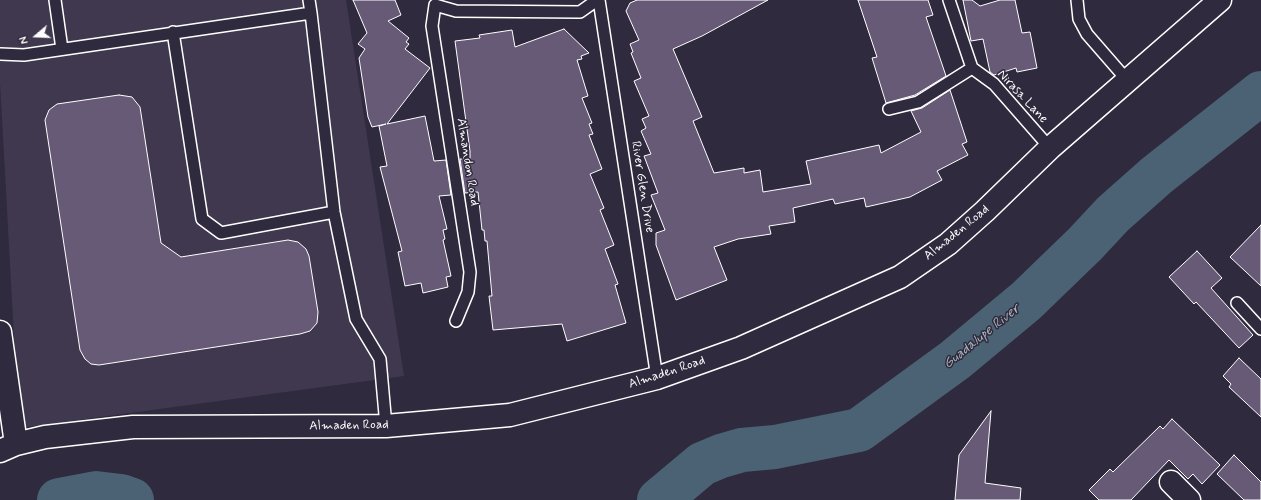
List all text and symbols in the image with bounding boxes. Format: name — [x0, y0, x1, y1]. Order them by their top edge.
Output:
north arrow — [16, 16, 56, 56]
text: N — [17, 34, 32, 46]
street label: Nirasa Lane — [993, 67, 1051, 127]
street label: Almandon Road — [452, 117, 482, 207]
street label: River Glen Drive — [627, 140, 657, 234]
street label: Almaden Road — [921, 202, 993, 264]
water label: Guadalupe River — [940, 301, 1024, 373]
street label: Almaden Road — [627, 353, 707, 393]
street label: Almaden Road — [309, 418, 389, 434]

